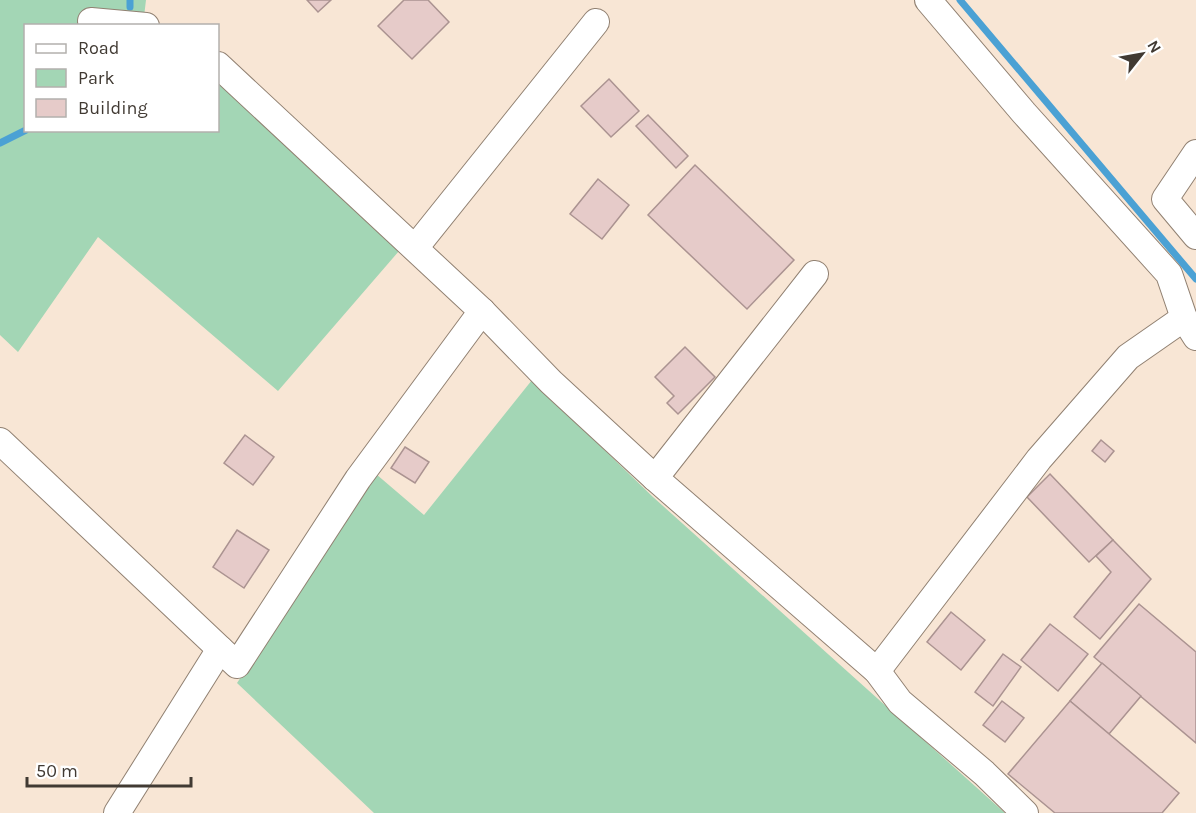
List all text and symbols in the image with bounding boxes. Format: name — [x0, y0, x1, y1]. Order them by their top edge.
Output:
legend — [24, 24, 219, 132]
north arrow — [1112, 24, 1172, 84]
text: Road — [78, 37, 119, 59]
text: N — [1143, 37, 1166, 56]
text: Park — [78, 67, 115, 89]
text: Building — [78, 97, 148, 119]
scale bar — [27, 750, 190, 788]
text: 50 m — [36, 760, 78, 782]

